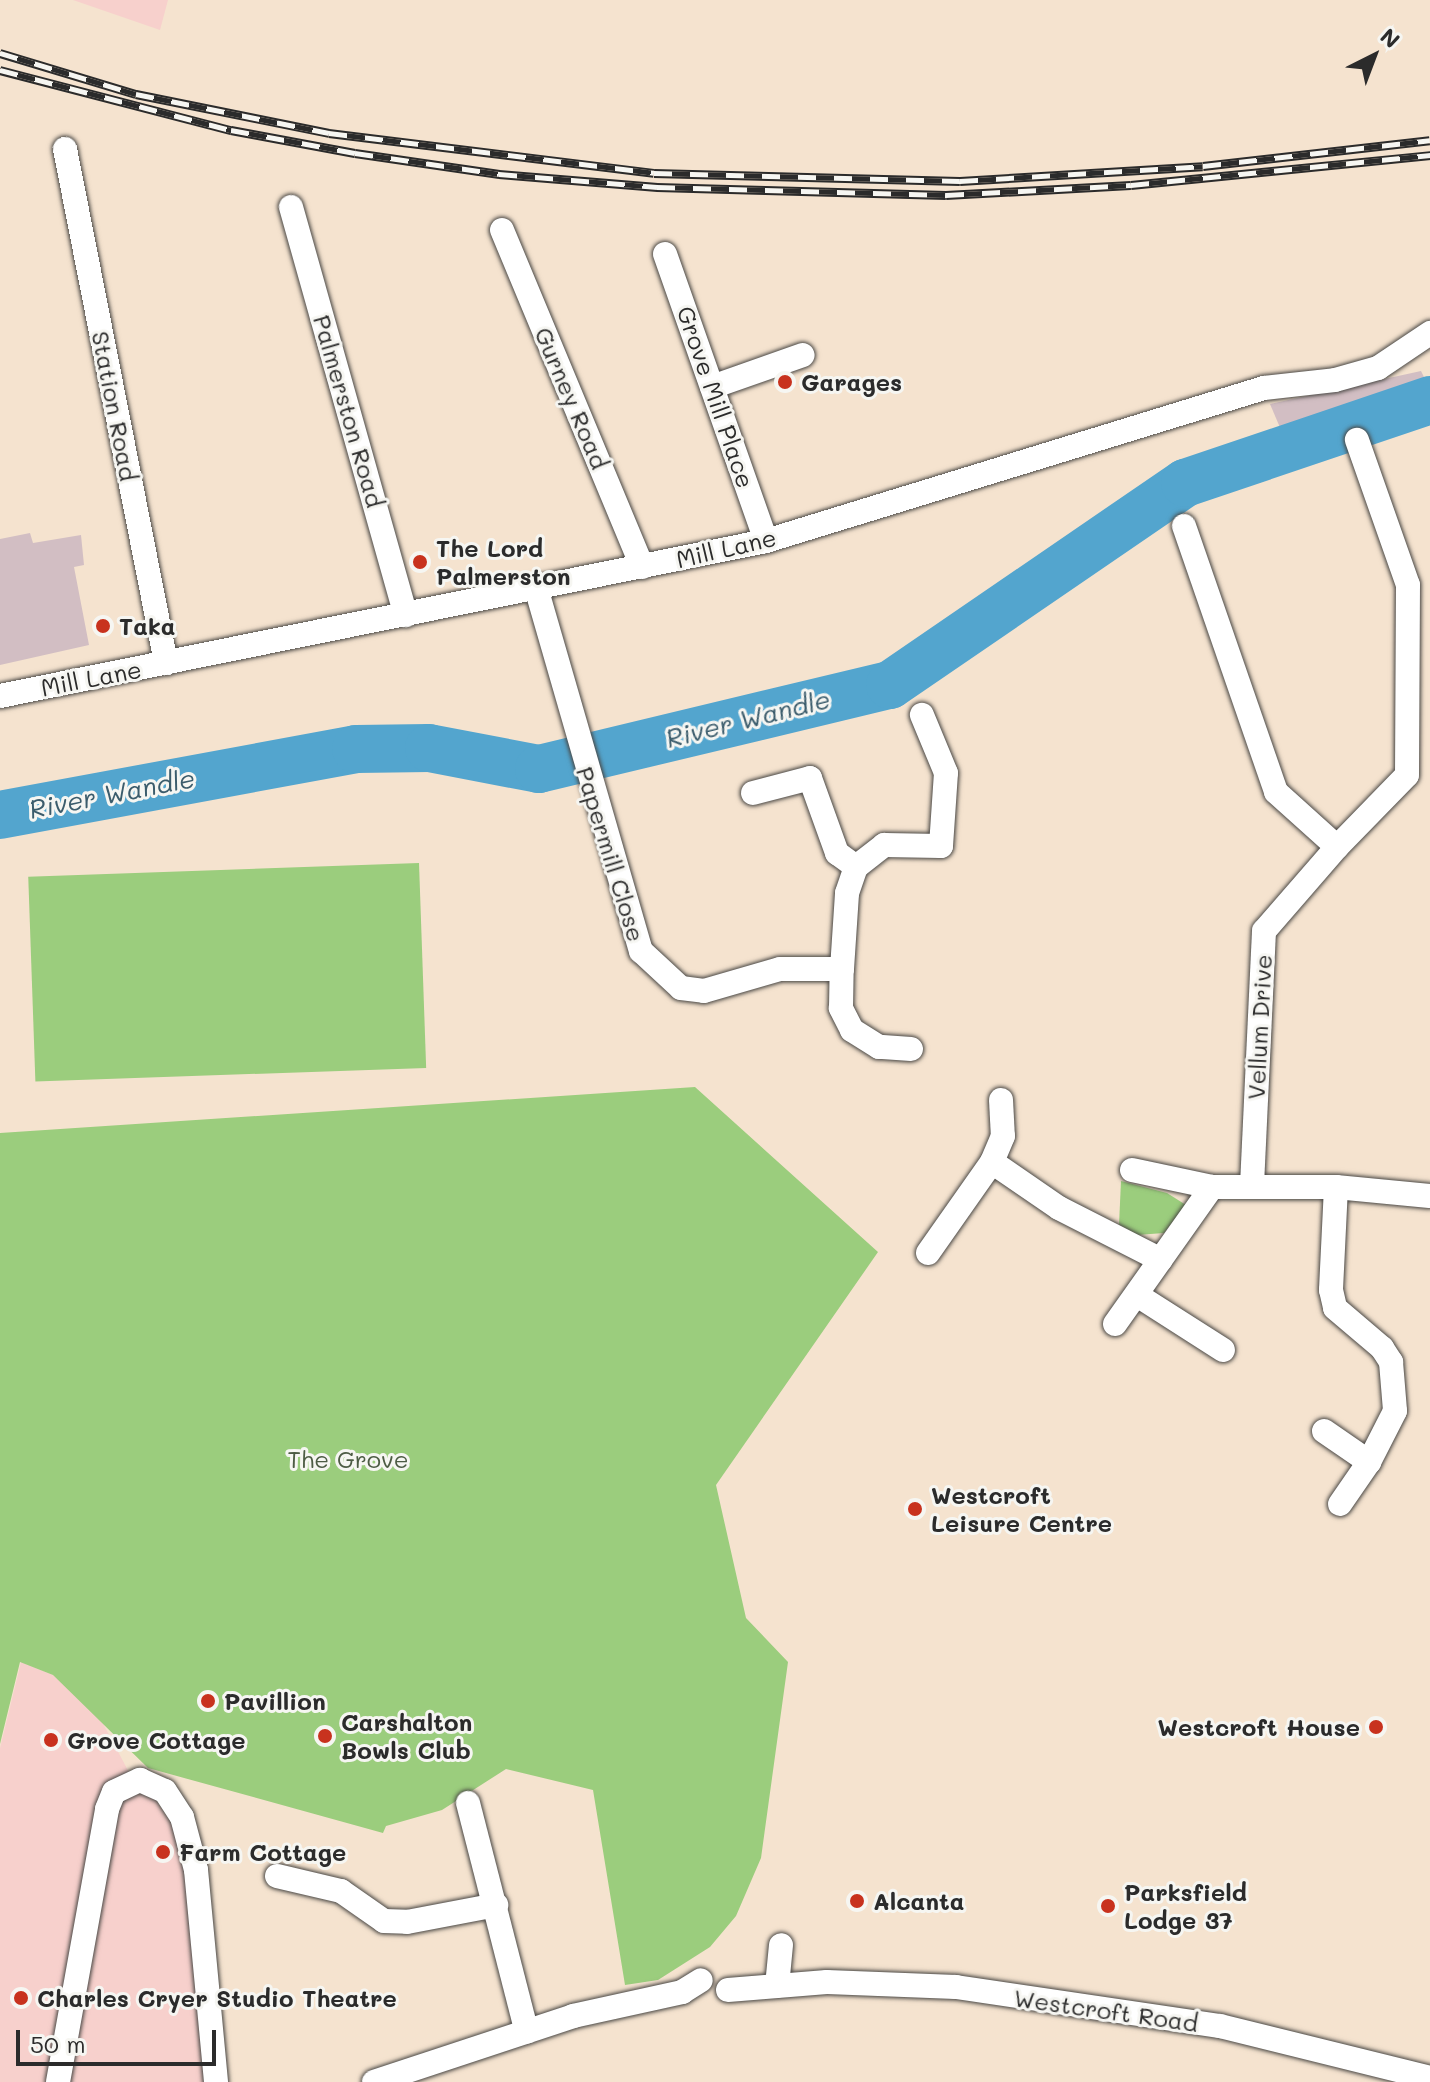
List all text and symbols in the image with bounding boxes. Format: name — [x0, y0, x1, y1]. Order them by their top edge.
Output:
north arrow — [1334, 16, 1414, 96]
text: N — [1374, 21, 1406, 54]
street label: Grove Mill Place — [671, 302, 761, 492]
street label: Palmerston Road — [308, 311, 390, 511]
street label: Gurney Road — [529, 323, 615, 473]
street label: Station Road — [86, 329, 144, 483]
place label: Garages — [801, 368, 902, 396]
marker: Garages — [776, 373, 794, 391]
street label: Mill Lane — [673, 523, 779, 573]
place label: The Lord Palmerston — [436, 534, 571, 590]
marker: The Lord Palmerston — [411, 553, 429, 571]
place label: Taka — [119, 612, 176, 640]
marker: Taka — [94, 617, 112, 635]
street label: Mill Lane — [38, 654, 144, 702]
water label: River Wandle — [663, 683, 833, 755]
water label: River Wandle — [26, 763, 198, 825]
street label: Papermill Close — [571, 763, 651, 945]
street label: Vellum Drive — [1241, 953, 1277, 1101]
park label: The Grove — [287, 1445, 409, 1473]
place label: Westcroft Leisure Centre — [931, 1481, 1112, 1537]
marker: Westcroft Leisure Centre — [906, 1500, 924, 1518]
place label: Pavillion — [224, 1687, 326, 1715]
marker: Pavillion — [199, 1692, 217, 1710]
place label: Carshalton Bowls Club — [341, 1708, 472, 1764]
place label: Westcroft House — [1157, 1713, 1360, 1741]
marker: Westcroft House — [1367, 1718, 1385, 1736]
place label: Grove Cottage — [67, 1726, 246, 1754]
marker: Carshalton Bowls Club — [316, 1727, 334, 1745]
marker: Grove Cottage — [42, 1731, 60, 1749]
place label: Farm Cottage — [179, 1838, 346, 1866]
marker: Farm Cottage — [154, 1843, 172, 1861]
place label: Parksfield Lodge 37 — [1124, 1878, 1247, 1934]
place label: Alcanta — [873, 1887, 964, 1915]
marker: Alcanta — [848, 1892, 866, 1910]
marker: Parksfield Lodge 37 — [1099, 1897, 1117, 1915]
street label: Westcroft Road — [1012, 1983, 1200, 2037]
place label: Charles Cryer Studio Theatre — [37, 1984, 397, 2012]
marker: Charles Cryer Studio Theatre — [12, 1989, 30, 2007]
scale bar — [20, 2014, 220, 2064]
text: 50 m — [30, 2028, 86, 2059]

